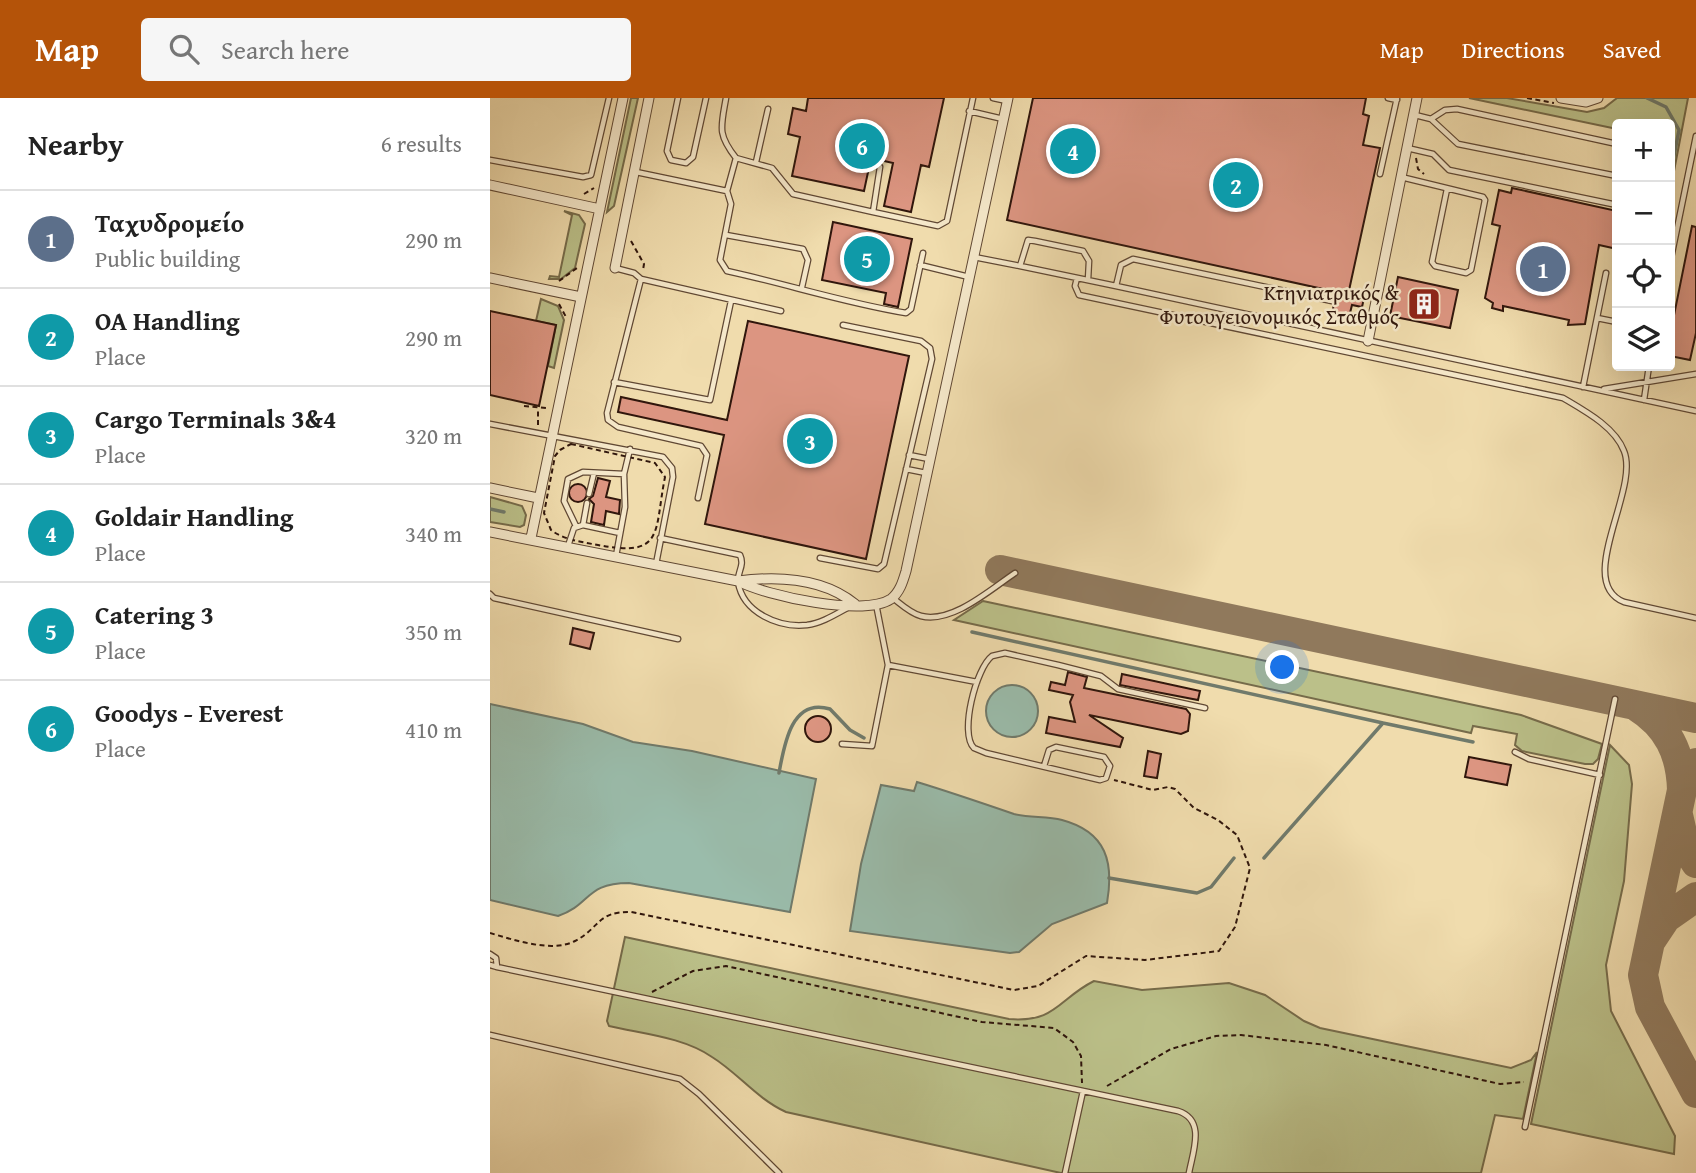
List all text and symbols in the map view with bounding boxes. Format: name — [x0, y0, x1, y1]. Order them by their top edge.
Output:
search box — [141, 18, 631, 81]
text: Map — [35, 25, 99, 73]
icon: search — [165, 30, 203, 68]
text: Search here — [221, 30, 349, 69]
text: Map — [1380, 32, 1424, 67]
text: Directions — [1462, 32, 1565, 67]
text: Saved — [1603, 32, 1661, 67]
map controls — [1612, 119, 1675, 371]
button: + — [1612, 119, 1675, 182]
pin: 6 — [839, 120, 885, 172]
text: Nearby — [28, 122, 124, 166]
pin: 4 — [1050, 125, 1096, 177]
text: 6 results — [381, 127, 462, 160]
pin: 2 — [1213, 159, 1259, 211]
button: − — [1612, 182, 1675, 245]
text: Ταχυδρομείο — [95, 203, 244, 242]
text: 1 — [45, 223, 57, 256]
text: 290 m — [405, 223, 462, 256]
pin: 5 — [844, 233, 890, 285]
text: Public building — [95, 242, 240, 275]
pin: 1 — [1520, 243, 1566, 295]
button: locate — [1612, 245, 1675, 308]
place label: Κτηνιατρικός & Φυτουγειονομικός Σταθμός — [1159, 277, 1400, 332]
building icon: Κτηνιατρικός & Φυτουγειονομικός Σταθμός — [1405, 285, 1443, 323]
text: OA Handling — [95, 301, 240, 340]
button: layers — [1612, 308, 1675, 371]
text: 2 — [45, 321, 57, 354]
text: 290 m — [405, 321, 462, 354]
text: Place — [95, 340, 146, 373]
text: Cargo Terminals 3&4 — [95, 399, 336, 438]
pin: 3 — [787, 415, 833, 467]
text: 3 — [45, 419, 57, 452]
text: 320 m — [405, 419, 462, 452]
text: Place — [95, 438, 146, 471]
text: Goldair Handling — [95, 497, 293, 536]
text: 4 — [45, 517, 57, 550]
text: 340 m — [405, 517, 462, 550]
text: Place — [95, 536, 146, 569]
text: Catering 3 — [95, 595, 214, 634]
text: 5 — [45, 615, 57, 648]
text: 350 m — [405, 615, 462, 648]
text: Place — [95, 634, 146, 667]
your location — [1265, 650, 1299, 684]
text: Goodys - Everest — [95, 693, 283, 732]
text: 6 — [45, 713, 57, 746]
text: 410 m — [405, 713, 462, 746]
text: Place — [95, 732, 146, 765]

